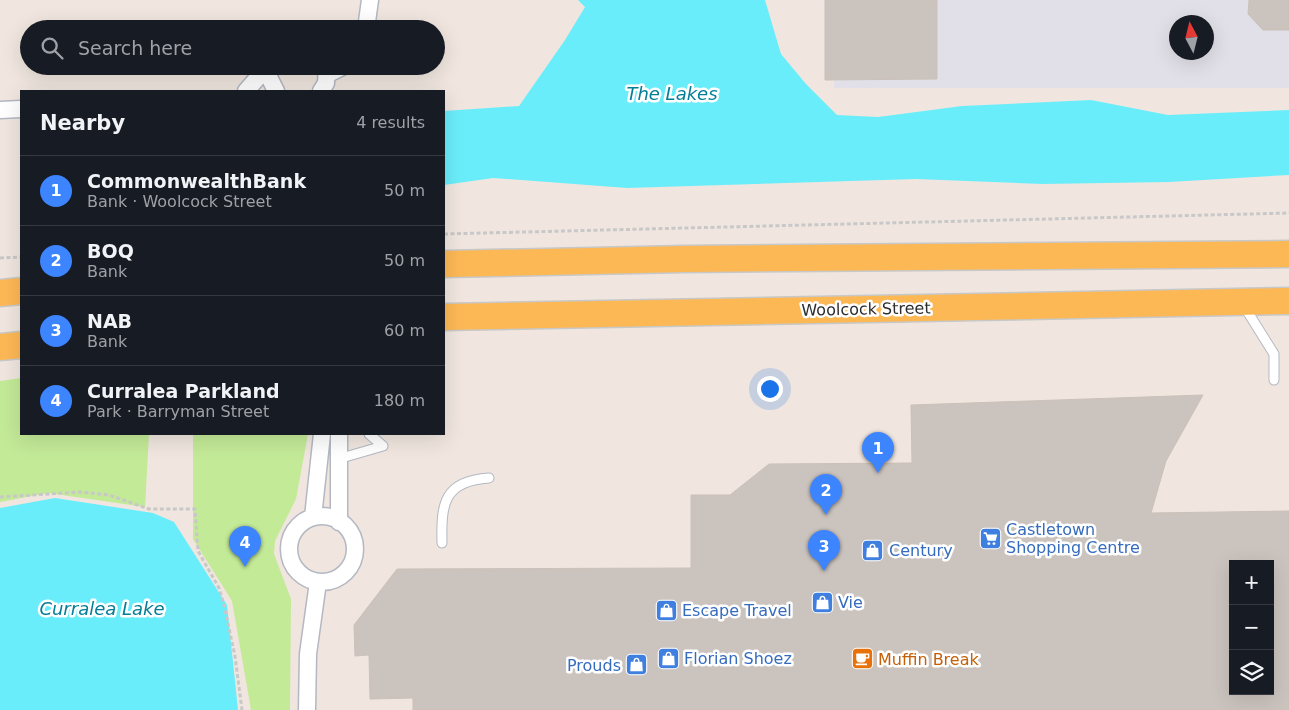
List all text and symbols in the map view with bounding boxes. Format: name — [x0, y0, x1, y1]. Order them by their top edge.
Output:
north arrow — [1169, 15, 1214, 60]
search box — [20, 20, 445, 75]
icon: search — [38, 34, 66, 62]
text: Search here — [78, 37, 192, 59]
water label: The Lakes — [626, 83, 718, 104]
text: Nearby — [40, 111, 125, 135]
text: 4 results — [356, 113, 425, 132]
text: CommonwealthBank — [87, 170, 306, 192]
text: 1 — [50, 181, 62, 200]
text: 50 m — [384, 181, 425, 200]
text: Bank · Woolcock Street — [87, 192, 272, 211]
text: BOQ — [87, 240, 134, 262]
text: 2 — [50, 251, 62, 270]
text: 50 m — [384, 251, 425, 270]
text: Bank — [87, 262, 127, 281]
street label: Woolcock Street — [801, 298, 931, 320]
text: NAB — [87, 310, 132, 332]
text: 3 — [50, 321, 62, 340]
text: 60 m — [384, 321, 425, 340]
text: Bank — [87, 332, 127, 351]
your location — [757, 376, 783, 402]
text: Curralea Parkland — [87, 380, 280, 402]
text: 4 — [50, 391, 62, 410]
text: 180 m — [374, 391, 425, 410]
text: Park · Barryman Street — [87, 402, 269, 421]
pin: 1 — [862, 432, 894, 473]
pin: 2 — [810, 474, 842, 515]
place label: Castletown Shopping Centre — [1006, 520, 1140, 557]
pin: 4 — [229, 526, 261, 567]
supermarket icon: Castletown Shopping Centre — [978, 526, 1002, 550]
pin: 3 — [808, 530, 840, 571]
shop icon: Century — [861, 538, 885, 562]
place label: Century — [889, 541, 953, 560]
map controls — [1229, 560, 1274, 695]
button: + — [1229, 560, 1274, 605]
shop icon: Vie — [810, 590, 834, 614]
place label: Vie — [838, 593, 863, 612]
water label: Curralea Lake — [39, 598, 165, 619]
shop icon: Escape Travel — [654, 598, 678, 622]
place label: Escape Travel — [682, 601, 792, 620]
button: − — [1229, 605, 1274, 650]
shop icon: Florian Shoez — [656, 646, 680, 670]
cafe icon: Muffin Break — [850, 647, 874, 671]
place label: Florian Shoez — [684, 649, 792, 668]
place label: Muffin Break — [878, 650, 979, 669]
button: layers — [1229, 650, 1274, 695]
shop icon: Prouds — [625, 653, 649, 677]
place label: Prouds — [567, 656, 621, 675]

